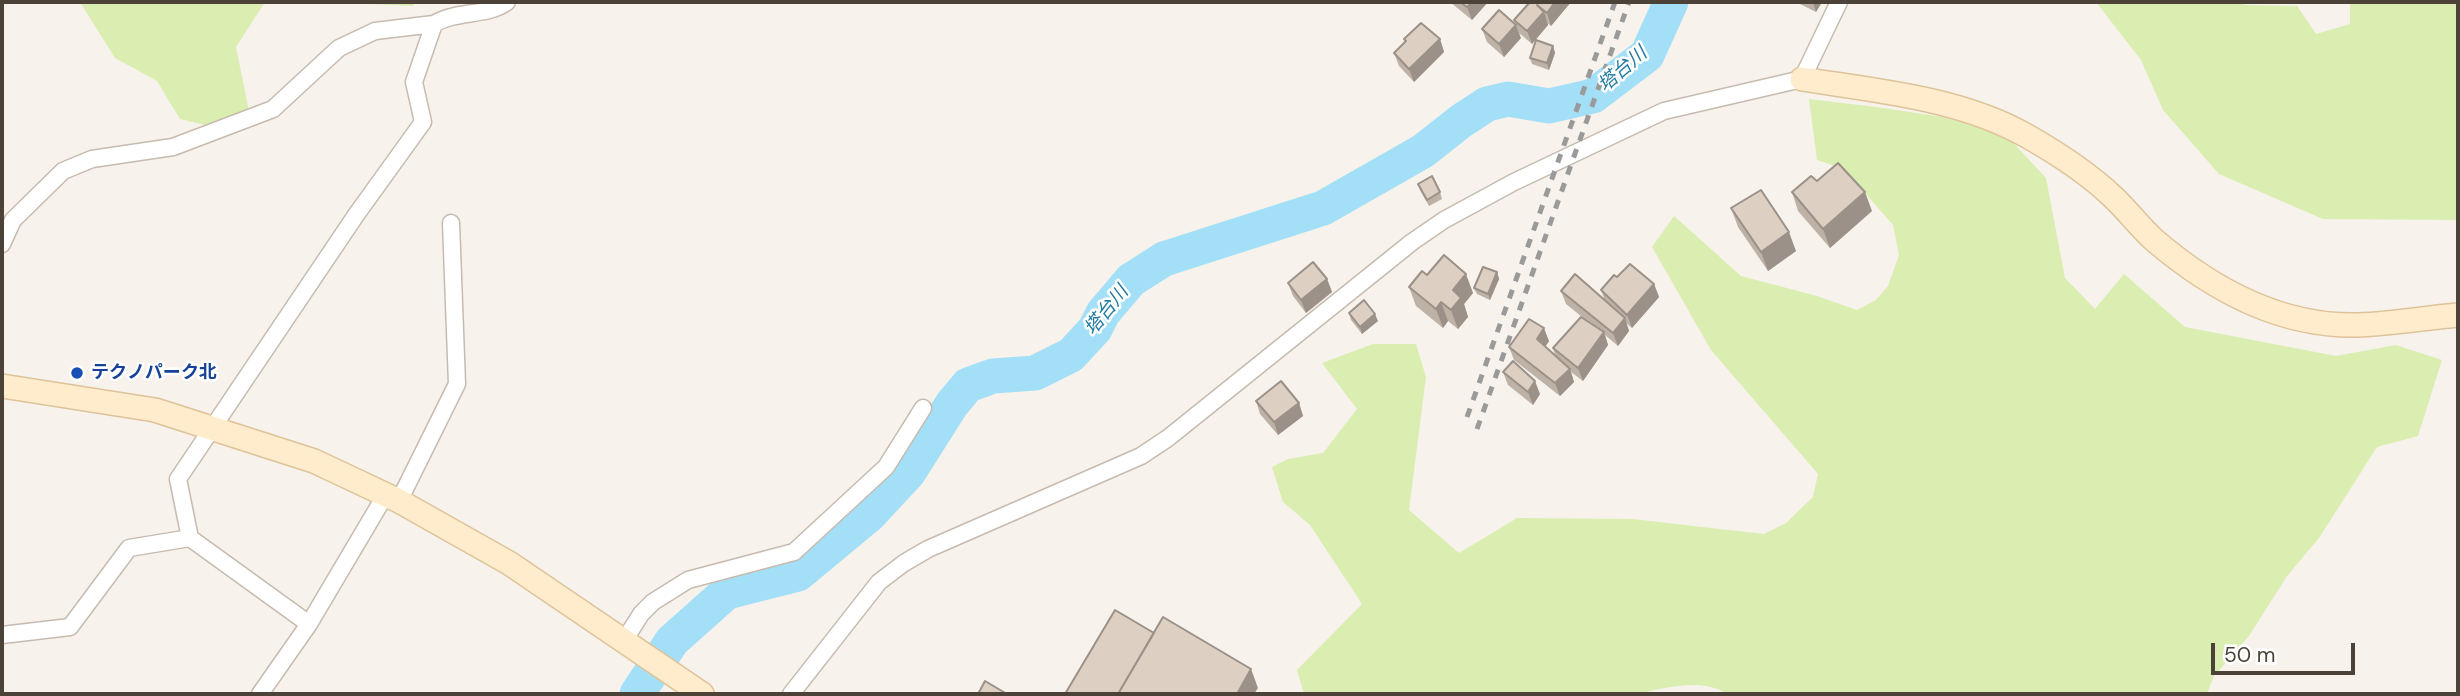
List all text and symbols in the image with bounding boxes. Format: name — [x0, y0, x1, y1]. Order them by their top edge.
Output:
water label: 塔台川 — [1594, 43, 1652, 97]
water label: 塔台川 — [1080, 282, 1134, 340]
place label: テクノパーク北 — [91, 362, 217, 384]
marker: テクノパーク北 — [69, 365, 85, 381]
scale bar — [2215, 630, 2358, 674]
text: 50 m — [2224, 641, 2275, 669]

